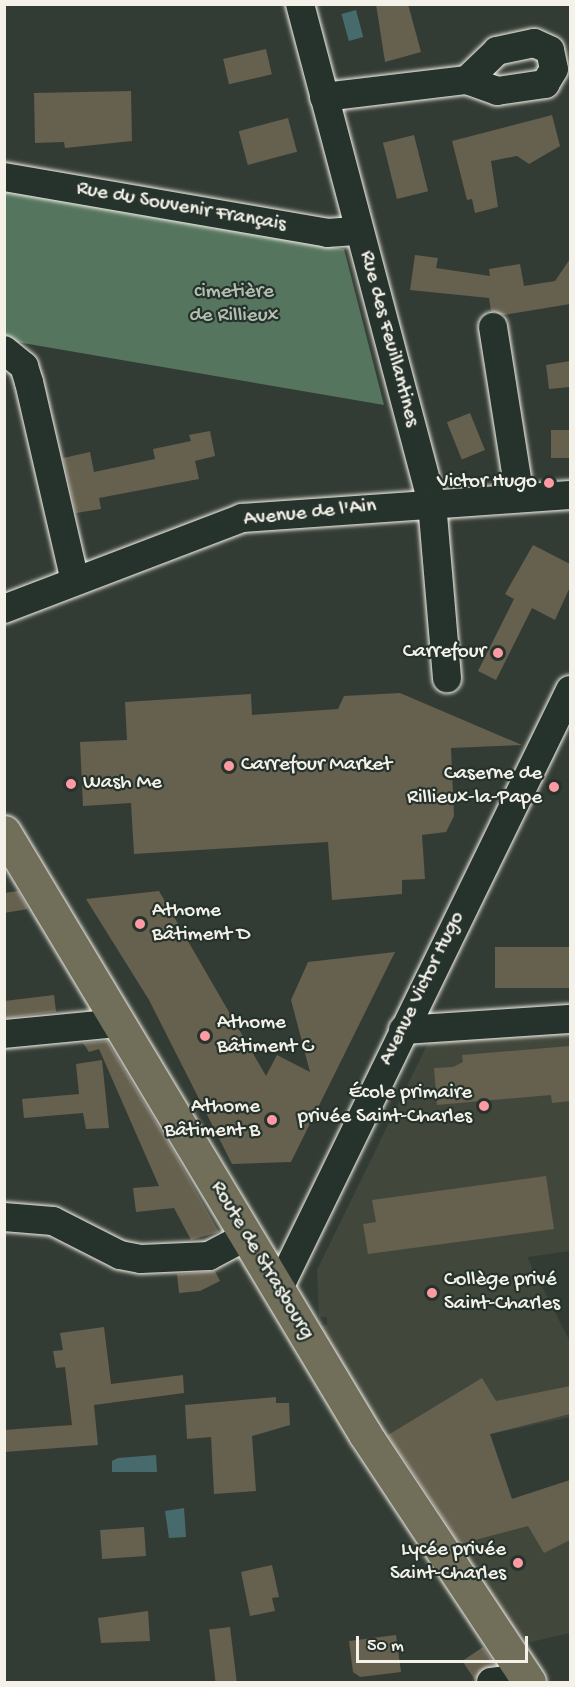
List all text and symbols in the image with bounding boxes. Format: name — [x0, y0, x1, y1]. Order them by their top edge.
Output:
street label: Rue du Souvenir Français — [74, 177, 288, 239]
street label: Rue des Feuillantines — [352, 248, 424, 430]
park label: cimetière de Rillieux — [189, 280, 279, 330]
place label: Victor Hugo — [437, 470, 537, 496]
marker: Victor Hugo — [542, 476, 556, 490]
street label: Avenue de l'Ain — [242, 495, 378, 533]
place label: Carrefour — [403, 640, 486, 666]
marker: Carrefour — [491, 646, 505, 660]
place label: Carrefour Market — [241, 753, 392, 779]
marker: Carrefour Market — [222, 759, 236, 773]
place label: Caserne de Rillieux-la-Pape — [407, 762, 542, 812]
place label: Wash Me — [83, 771, 162, 797]
marker: Wash Me — [64, 777, 78, 791]
marker: Caserne de Rillieux-la-Pape — [547, 780, 561, 794]
place label: Athome Bâtiment D — [152, 899, 250, 949]
street label: Avenue Victor Hugo — [375, 908, 471, 1070]
marker: Athome Bâtiment D — [133, 917, 147, 931]
place label: Athome Bâtiment C — [217, 1011, 313, 1061]
marker: Athome Bâtiment C — [198, 1029, 212, 1043]
place label: École primaire privée Saint-Charles — [298, 1081, 472, 1131]
place label: Athome Bâtiment B — [164, 1095, 260, 1145]
marker: École primaire privée Saint-Charles — [477, 1099, 491, 1113]
marker: Athome Bâtiment B — [265, 1113, 279, 1127]
street label: Route de Strasbourg — [204, 1177, 318, 1345]
place label: Collège privé Saint-Charles — [444, 1268, 560, 1318]
marker: Collège privé Saint-Charles — [425, 1286, 439, 1300]
place label: Lycée privée Saint-Charles — [390, 1538, 506, 1588]
marker: Lycée privée Saint-Charles — [511, 1556, 525, 1570]
scale bar — [359, 1624, 532, 1662]
text: 50 m — [367, 1636, 404, 1657]

